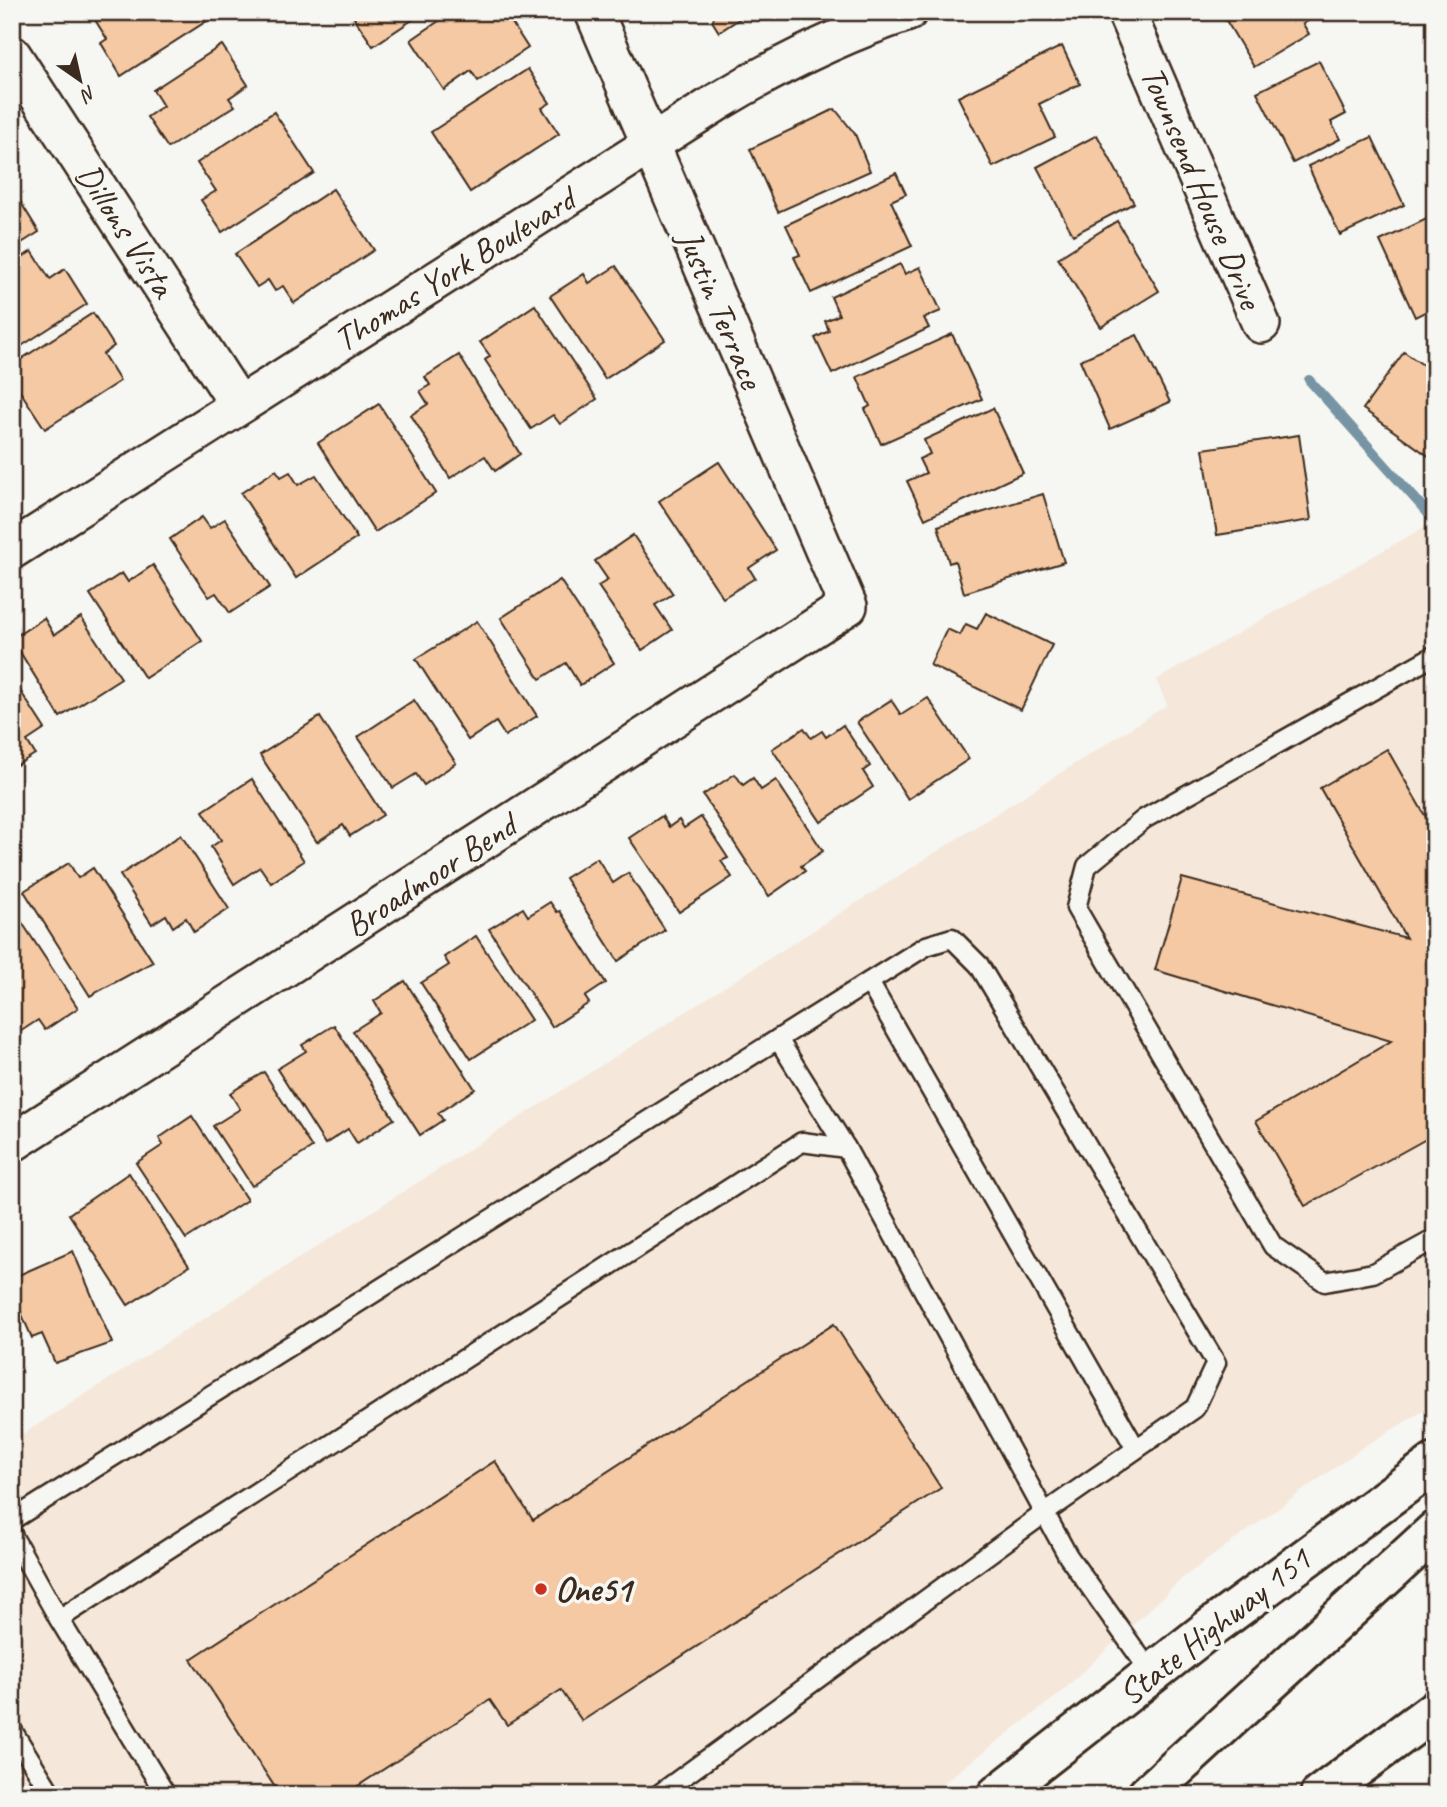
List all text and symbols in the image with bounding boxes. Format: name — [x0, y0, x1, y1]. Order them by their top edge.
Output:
north arrow — [46, 46, 116, 116]
street label: Townsend House Drive — [1130, 59, 1274, 318]
text: N — [75, 80, 101, 108]
street label: Dillons Vista — [66, 155, 187, 308]
street label: Thomas York Boulevard — [325, 174, 588, 362]
street label: Justin Terrace — [666, 221, 775, 397]
street label: Broadmoor Bend — [336, 800, 529, 948]
street label: State Highway 151 — [1109, 1536, 1321, 1716]
place label: One51 — [555, 1567, 635, 1612]
marker: One51 — [533, 1581, 549, 1597]

